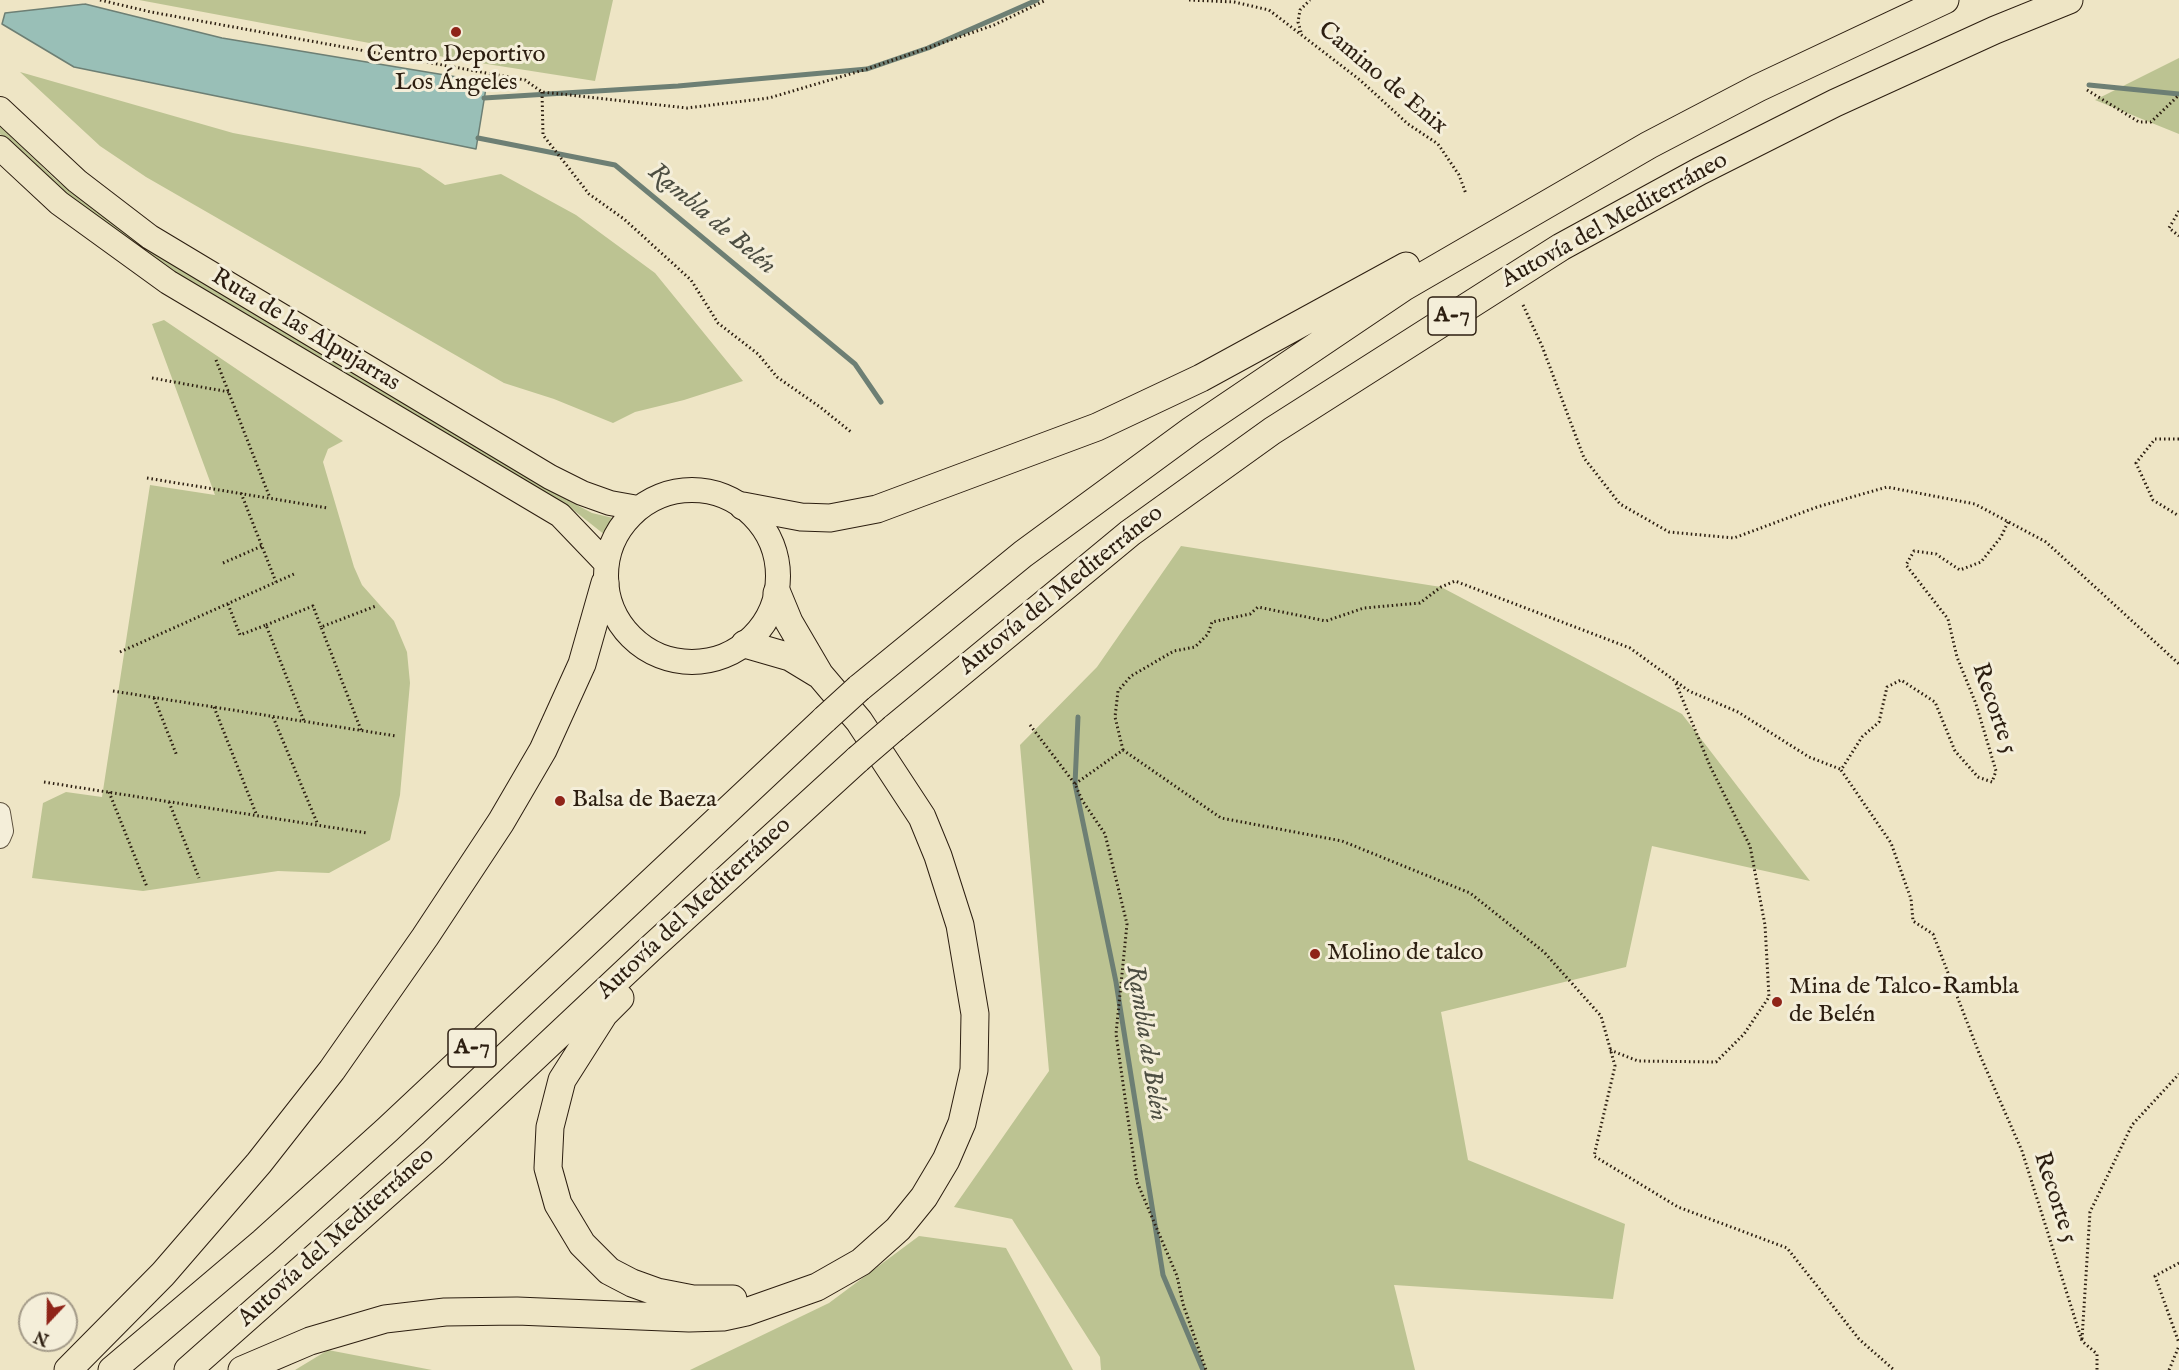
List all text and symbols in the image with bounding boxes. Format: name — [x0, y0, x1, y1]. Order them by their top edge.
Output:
street label: Camino de Enix — [1311, 17, 1453, 141]
marker: Centro Deportivo Los Ángeles — [449, 25, 463, 39]
place label: Centro Deportivo Los Ángeles — [367, 42, 545, 98]
street label: Autovía del Mediterráneo — [1497, 147, 1733, 295]
water label: Rambla de Belén — [641, 157, 781, 283]
street label: Ruta de las Alpujarras — [206, 263, 404, 399]
road number: A-7 — [1428, 297, 1476, 335]
street label: Autovía del Mediterráneo — [954, 500, 1170, 682]
street label: Recorte 5 — [1964, 660, 2022, 758]
place label: Balsa de Baeza — [572, 787, 717, 815]
marker: Balsa de Baeza — [553, 794, 567, 808]
street label: Autovía del Mediterráneo — [592, 812, 798, 1006]
place label: Molino de talco — [1327, 940, 1484, 968]
marker: Molino de talco — [1308, 947, 1322, 961]
water label: Rambla de Belén — [1117, 963, 1173, 1123]
place label: Mina de Talco-Rambla de Belén — [1789, 974, 2019, 1030]
marker: Mina de Talco-Rambla de Belén — [1770, 995, 1784, 1009]
road number: A-7 — [448, 1029, 496, 1067]
street label: Autovía del Mediterráneo — [233, 1142, 441, 1334]
street label: Recorte 5 — [2026, 1149, 2082, 1247]
north arrow — [18, 1292, 78, 1352]
text: N — [32, 1325, 52, 1349]

